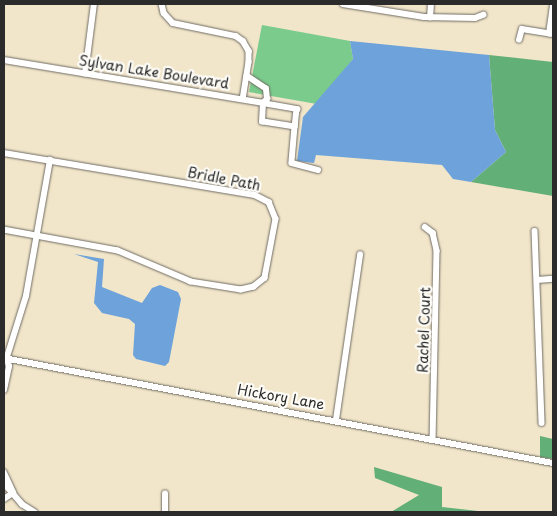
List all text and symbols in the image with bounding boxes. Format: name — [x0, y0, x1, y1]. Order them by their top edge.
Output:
street label: Sylvan Lake Boulevard — [78, 52, 230, 92]
street label: Bridle Path — [186, 164, 262, 194]
street label: Rachel Court — [414, 286, 434, 374]
street label: Hickory Lane — [236, 381, 326, 413]

